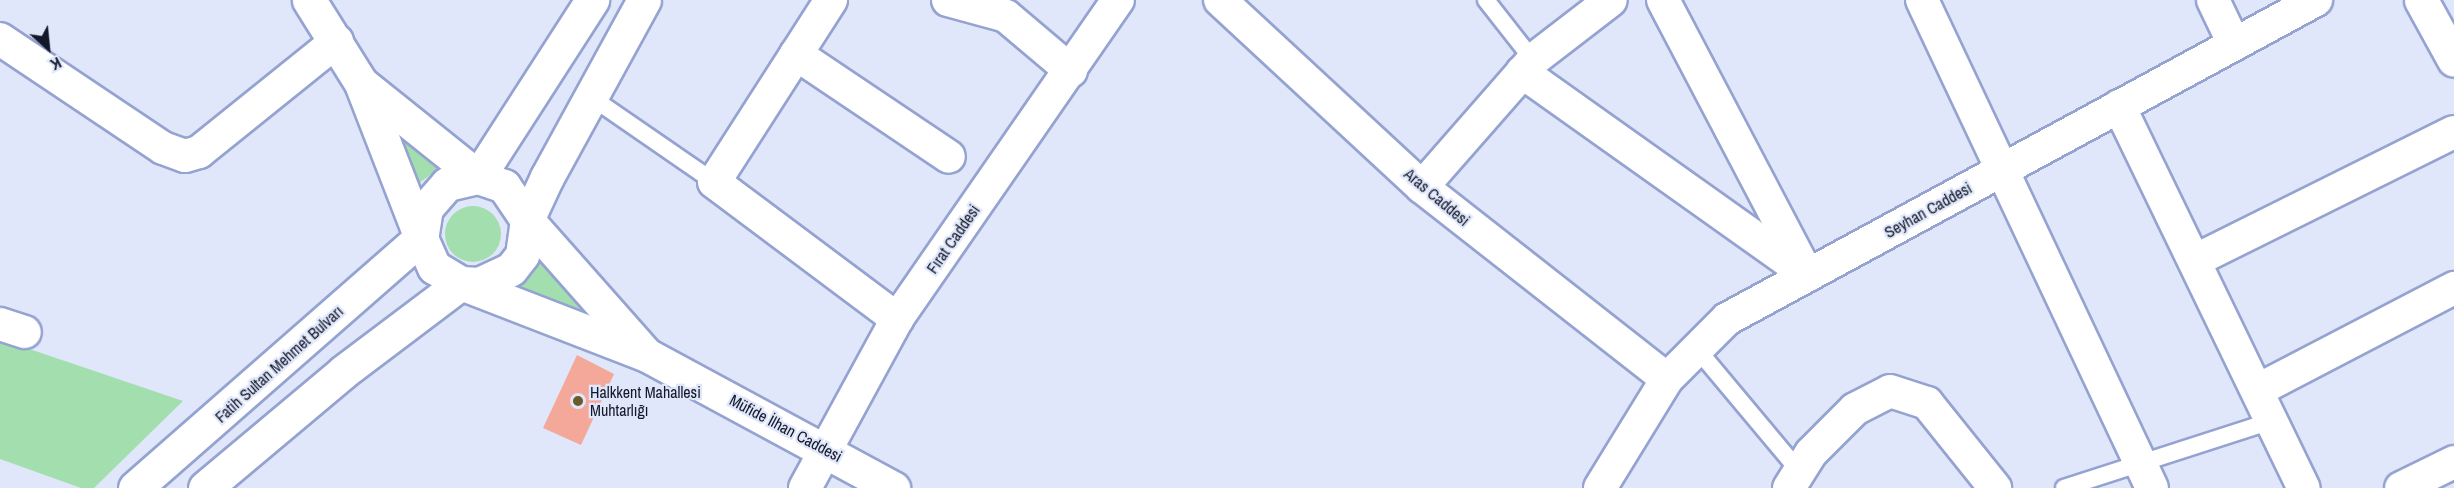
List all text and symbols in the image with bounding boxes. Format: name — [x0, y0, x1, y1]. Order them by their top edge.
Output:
north arrow — [18, 18, 78, 78]
text: K — [47, 52, 65, 76]
street label: Aras Caddesi — [1400, 164, 1474, 230]
street label: Seyhan Caddesi — [1881, 178, 1975, 242]
street label: Fırat Caddesi — [922, 201, 984, 277]
street label: Fatih Sultan Mehmet Bulvarı — [211, 301, 347, 427]
place label: Halkkent Mahallesi Muhtarlığı — [590, 382, 701, 420]
street label: Müfide İlhan Caddesi — [726, 390, 846, 466]
marker: Halkkent Mahallesi Muhtarlığı — [571, 394, 585, 408]

